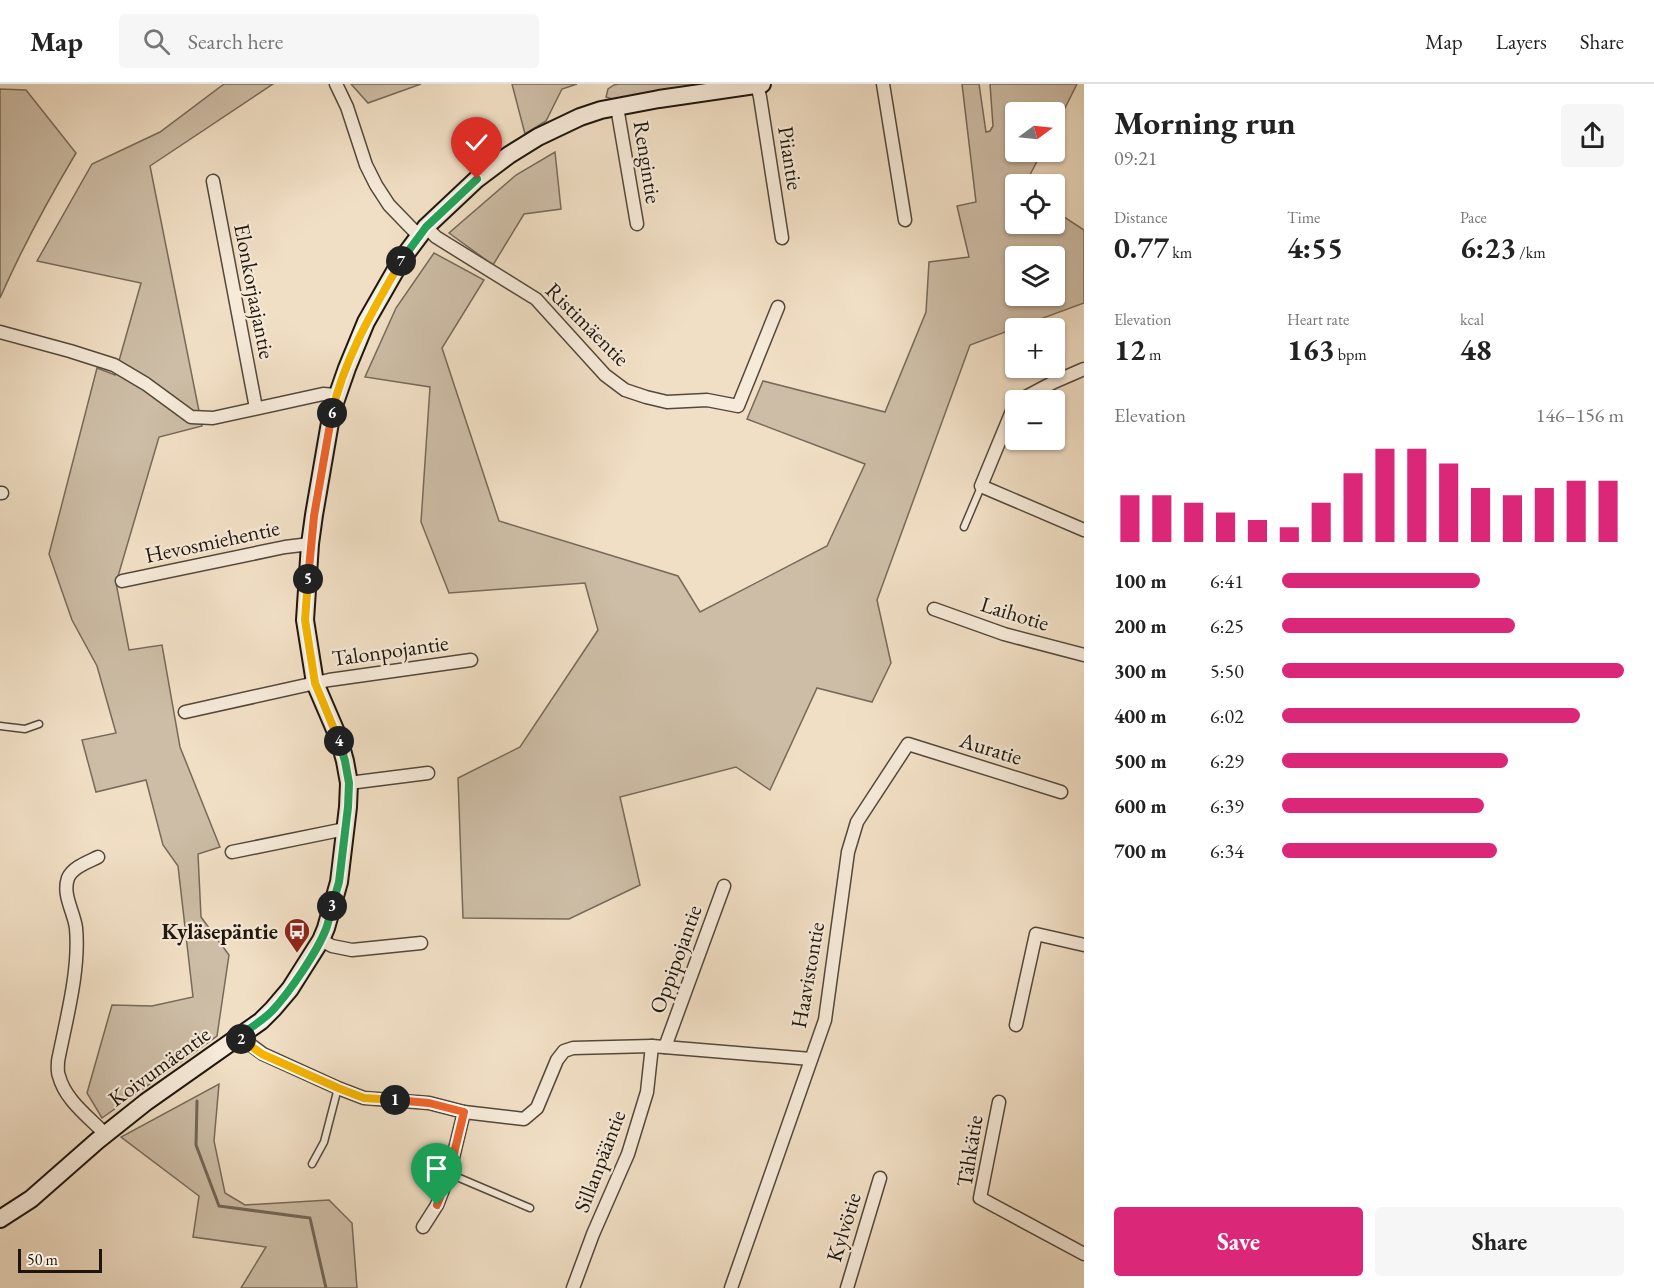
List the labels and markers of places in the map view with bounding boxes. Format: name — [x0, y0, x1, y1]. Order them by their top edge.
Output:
pin — [451, 117, 502, 179]
pin: 7 — [386, 246, 416, 276]
pin: 6 — [317, 398, 347, 428]
pin: 5 — [293, 564, 323, 594]
pin: 4 — [324, 726, 354, 756]
pin: 3 — [317, 891, 347, 921]
bus stop icon: Kyläsepäntie — [282, 916, 312, 954]
place label: Kyläsepäntie — [162, 917, 278, 946]
pin: 2 — [226, 1024, 256, 1054]
pin: 1 — [380, 1085, 410, 1115]
pin — [411, 1143, 462, 1205]

